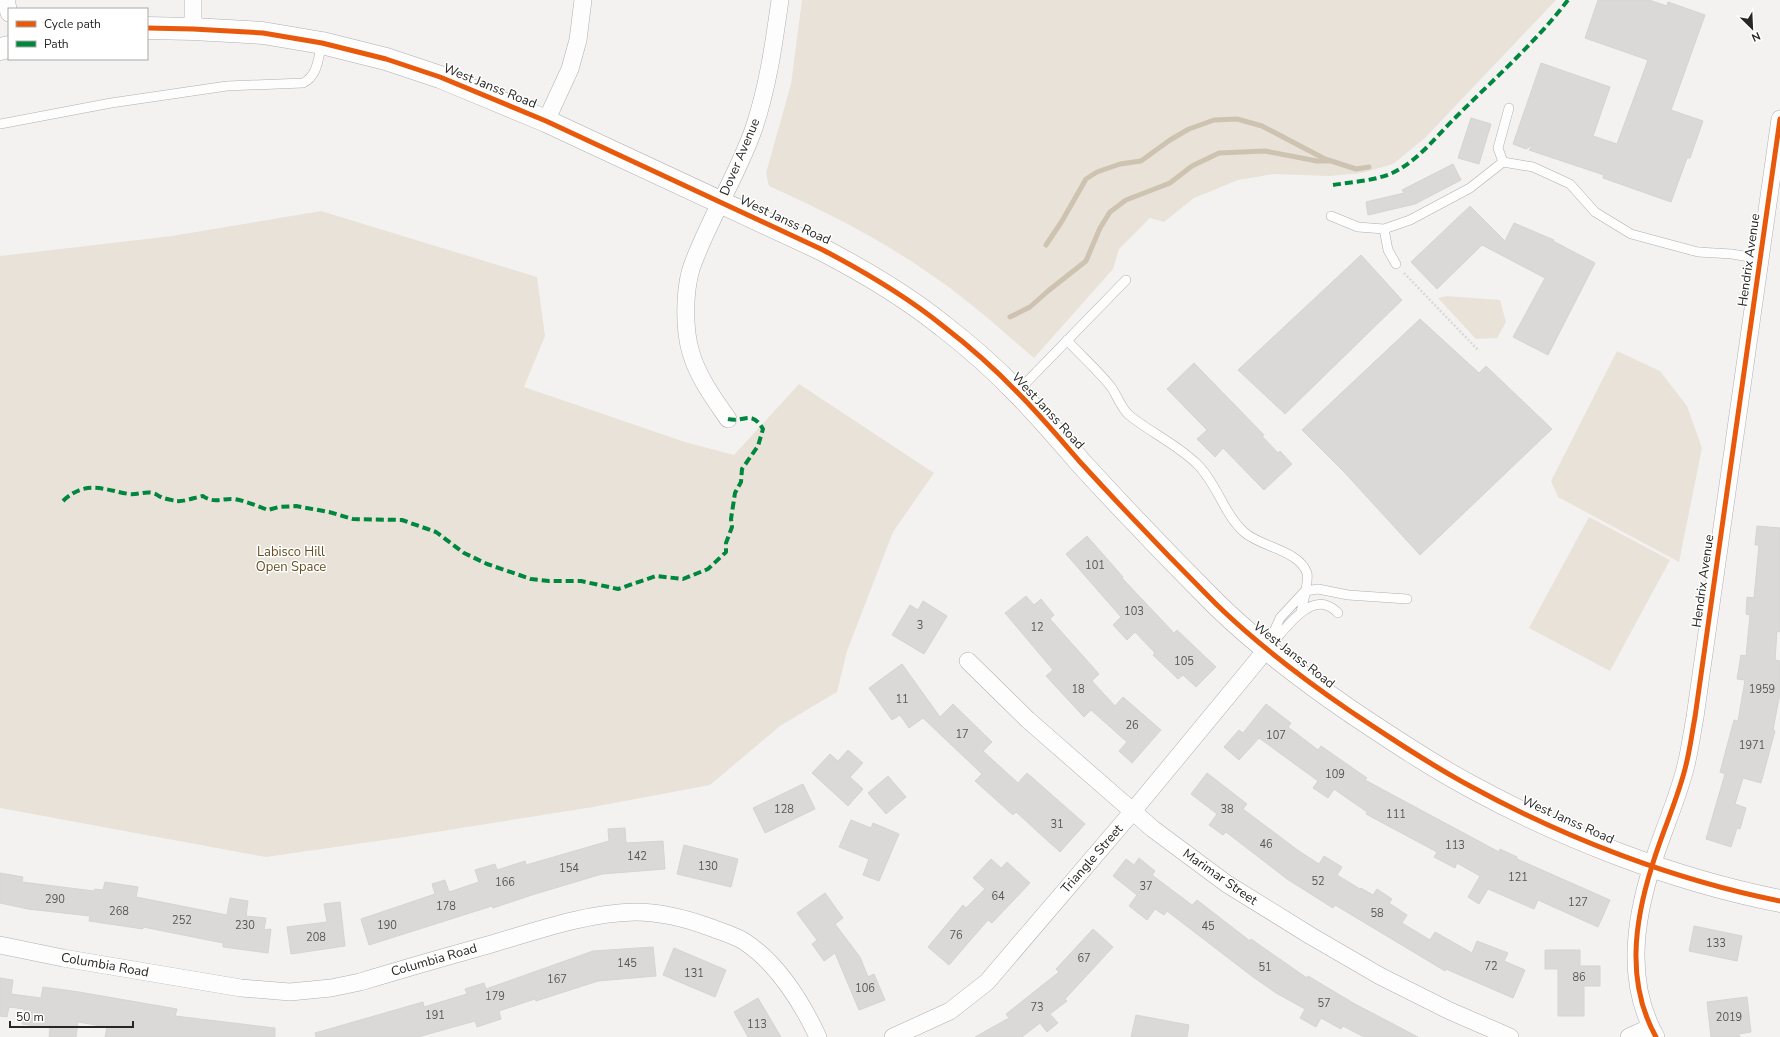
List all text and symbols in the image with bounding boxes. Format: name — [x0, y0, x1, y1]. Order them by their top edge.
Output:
legend — [8, 8, 148, 60]
north arrow — [1732, 8, 1772, 48]
text: Cycle path — [44, 16, 101, 32]
text: N — [1749, 28, 1763, 45]
text: Path — [44, 36, 69, 52]
street label: West Janss Road — [441, 59, 539, 113]
street label: Dover Avenue — [716, 115, 764, 199]
street label: West Janss Road — [736, 191, 834, 249]
street label: Hendrix Avenue — [1734, 212, 1764, 308]
street label: West Janss Road — [1008, 369, 1088, 453]
street label: Hendrix Avenue — [1688, 533, 1718, 629]
park label: Labisco Hill Open Space — [256, 543, 326, 576]
house number: 101 — [1085, 558, 1105, 573]
house number: 103 — [1124, 604, 1144, 619]
street label: West Janss Road — [1249, 617, 1339, 693]
house number: 3 — [917, 618, 923, 633]
house number: 12 — [1030, 620, 1044, 635]
house number: 105 — [1174, 654, 1194, 669]
house number: 18 — [1071, 682, 1085, 697]
house number: 1959 — [1749, 682, 1775, 697]
house number: 11 — [895, 692, 909, 707]
house number: 26 — [1125, 718, 1139, 733]
house number: 17 — [955, 727, 969, 742]
house number: 107 — [1266, 728, 1286, 743]
house number: 1971 — [1739, 738, 1765, 753]
house number: 109 — [1325, 767, 1345, 782]
street label: West Janss Road — [1519, 792, 1617, 848]
house number: 128 — [774, 802, 794, 817]
house number: 38 — [1220, 802, 1234, 817]
house number: 111 — [1386, 807, 1406, 822]
house number: 31 — [1050, 817, 1064, 832]
street label: Triangle Street — [1057, 820, 1127, 897]
house number: 46 — [1259, 837, 1273, 852]
house number: 113 — [1445, 838, 1465, 853]
street label: Marimar Street — [1179, 845, 1261, 910]
house number: 142 — [627, 849, 647, 864]
house number: 130 — [698, 859, 718, 874]
house number: 154 — [559, 861, 579, 876]
house number: 121 — [1508, 870, 1528, 885]
house number: 52 — [1311, 874, 1325, 889]
house number: 166 — [495, 875, 515, 890]
house number: 37 — [1139, 879, 1153, 894]
house number: 64 — [991, 889, 1005, 904]
house number: 290 — [45, 892, 65, 907]
house number: 127 — [1568, 895, 1588, 910]
house number: 178 — [436, 899, 456, 914]
house number: 268 — [109, 904, 129, 919]
house number: 58 — [1370, 906, 1384, 921]
house number: 252 — [172, 913, 192, 928]
house number: 230 — [235, 918, 255, 933]
house number: 190 — [377, 918, 397, 933]
house number: 45 — [1201, 919, 1215, 934]
house number: 76 — [949, 928, 963, 943]
house number: 208 — [306, 930, 326, 945]
house number: 133 — [1706, 936, 1726, 951]
street label: Columbia Road — [389, 939, 479, 981]
street label: Columbia Road — [60, 948, 150, 982]
house number: 67 — [1077, 951, 1091, 966]
house number: 145 — [617, 956, 637, 971]
house number: 72 — [1484, 959, 1498, 974]
house number: 51 — [1258, 960, 1272, 975]
house number: 131 — [684, 966, 704, 981]
house number: 86 — [1572, 970, 1586, 985]
house number: 167 — [547, 972, 567, 987]
house number: 106 — [855, 981, 875, 996]
house number: 179 — [485, 989, 505, 1004]
house number: 57 — [1317, 996, 1331, 1011]
house number: 73 — [1030, 1000, 1044, 1015]
scale bar — [10, 1003, 133, 1029]
house number: 191 — [425, 1008, 445, 1023]
text: 50 m — [16, 1009, 44, 1025]
house number: 2019 — [1716, 1010, 1742, 1025]
house number: 113 — [747, 1017, 767, 1032]

